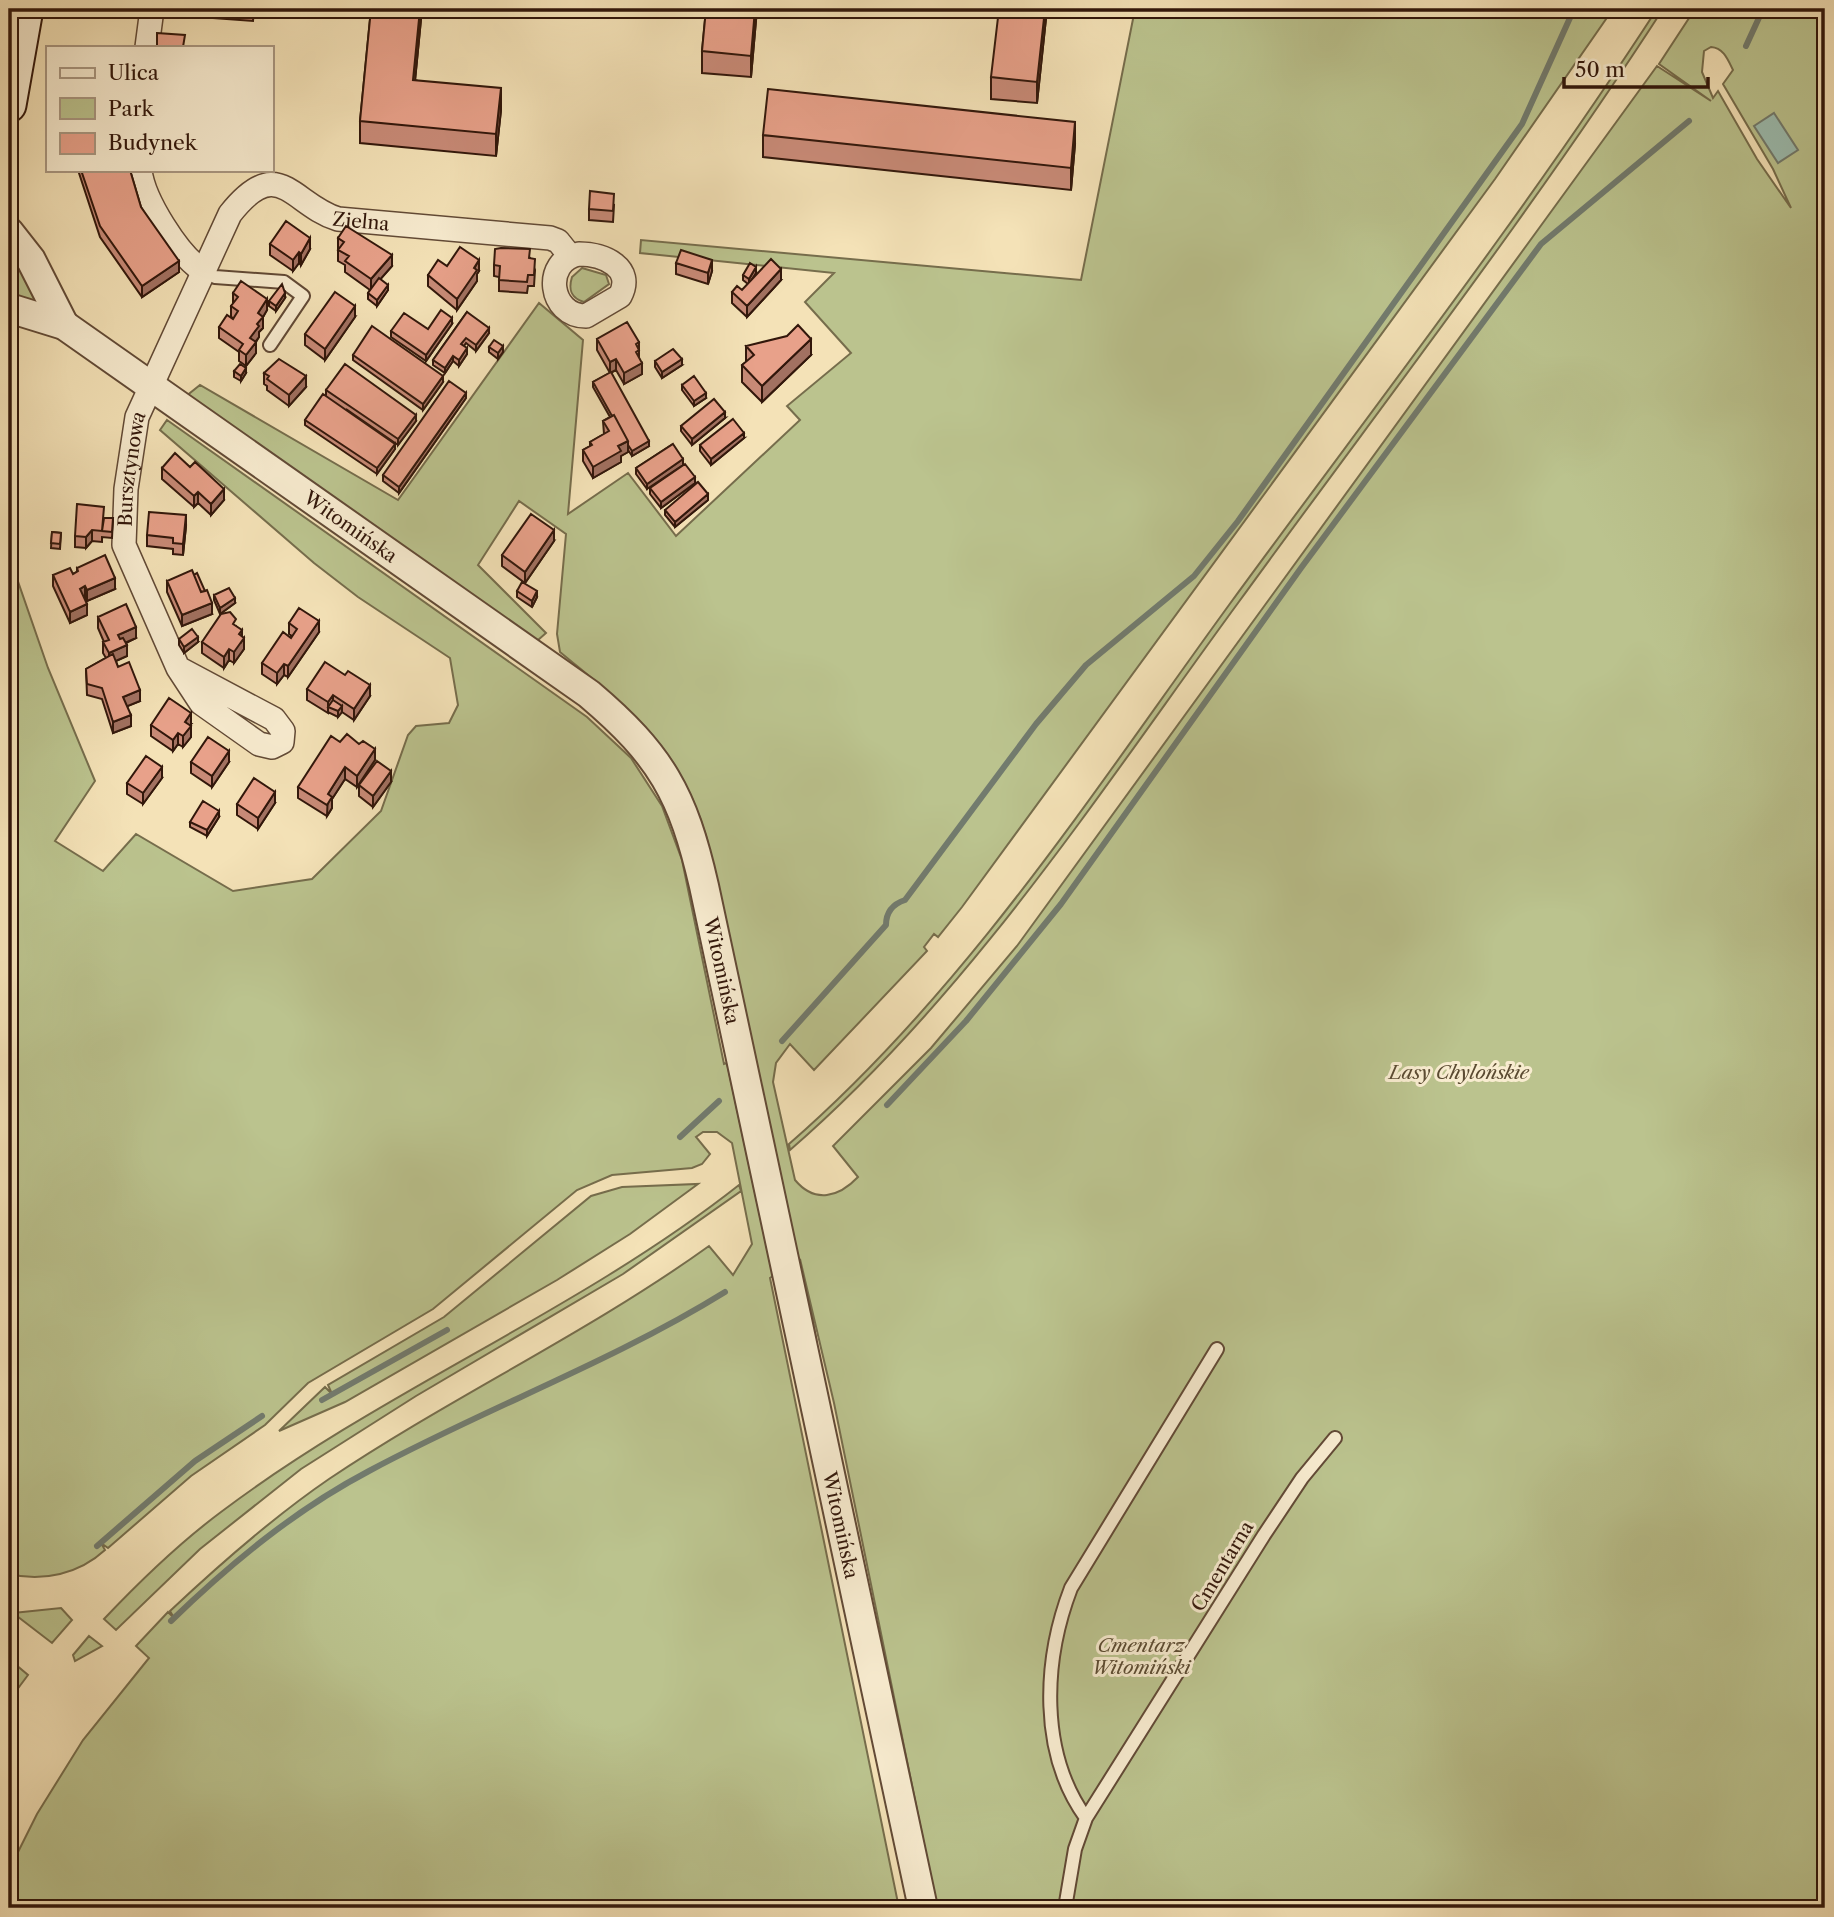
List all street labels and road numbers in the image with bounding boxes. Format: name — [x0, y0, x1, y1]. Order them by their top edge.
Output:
street label: Zielna — [332, 208, 390, 236]
street label: Bursztynowa — [114, 407, 150, 527]
street label: Witomińska — [298, 486, 402, 568]
street label: Witomińska — [699, 914, 744, 1026]
street label: Witomińska — [818, 1468, 863, 1581]
street label: Cmentarna — [1186, 1517, 1258, 1616]

